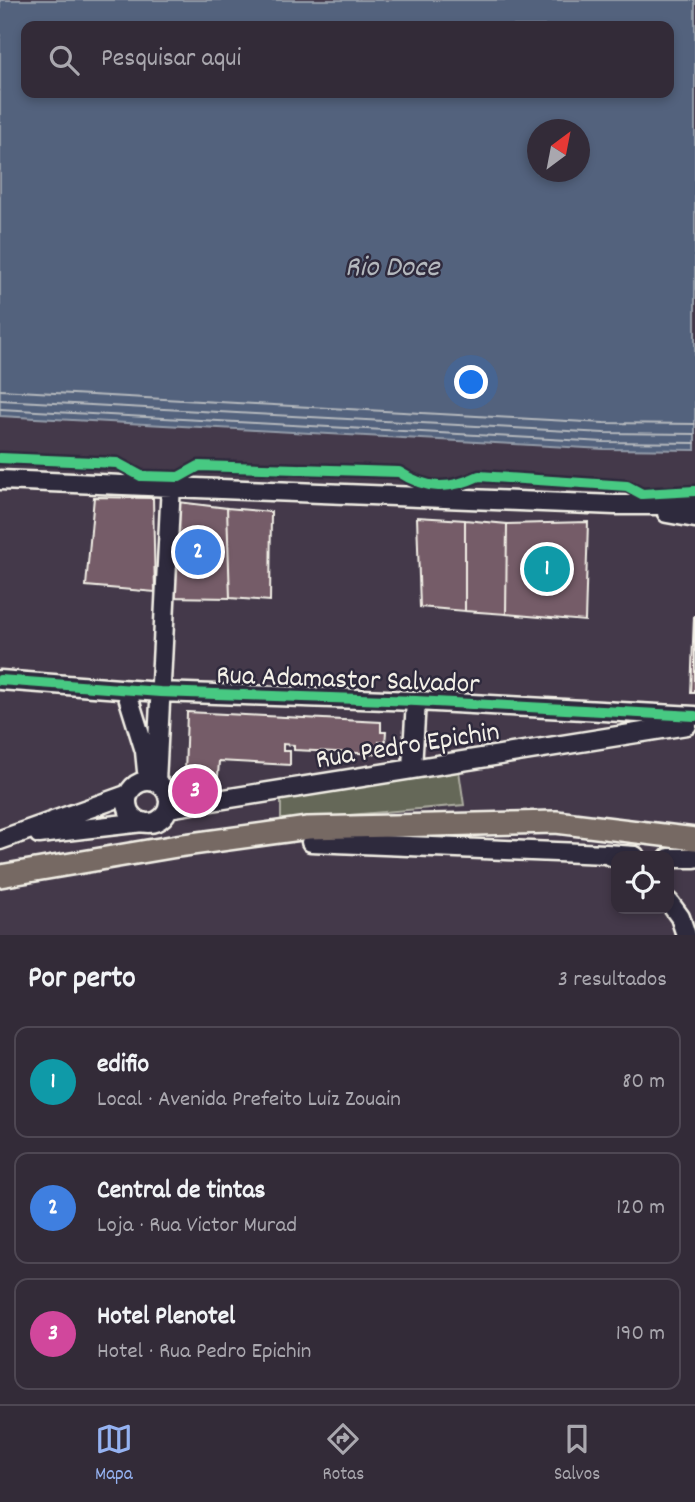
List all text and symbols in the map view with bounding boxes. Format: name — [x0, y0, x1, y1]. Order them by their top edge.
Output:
search box — [21, 21, 674, 98]
icon: search — [45, 41, 83, 79]
text: Pesquisar aqui — [101, 41, 241, 78]
north arrow — [527, 119, 590, 182]
water label: Rio Doce — [345, 248, 441, 291]
your location — [454, 365, 488, 399]
pin: 2 — [175, 526, 221, 578]
pin: 1 — [524, 543, 570, 595]
street label: Rua Adamastor Salvador — [215, 657, 481, 707]
street label: Rua Pedro Epichin — [313, 714, 503, 782]
pin: 3 — [172, 765, 218, 817]
map controls — [611, 851, 674, 914]
button: locate — [611, 851, 674, 914]
text: Por perto — [28, 959, 136, 1002]
text: 3 resultados — [558, 964, 667, 997]
text: edifio — [97, 1047, 149, 1084]
text: 1 — [50, 1066, 56, 1099]
text: 80 m — [622, 1066, 665, 1099]
text: Local · Avenida Prefeito Luiz Zouain — [97, 1084, 401, 1117]
text: Central de tintas — [97, 1173, 266, 1210]
text: 2 — [48, 1192, 58, 1225]
text: 120 m — [616, 1192, 665, 1225]
text: Loja · Rua Victor Murad — [97, 1210, 297, 1243]
text: Hotel Plenotel — [97, 1299, 235, 1336]
text: 3 — [48, 1318, 58, 1351]
text: 190 m — [616, 1318, 665, 1351]
text: Hotel · Rua Pedro Epichin — [97, 1336, 311, 1369]
tab: Mapa — [95, 1420, 133, 1489]
tab: Rotas — [323, 1420, 364, 1489]
tab: Salvos — [554, 1420, 600, 1489]

